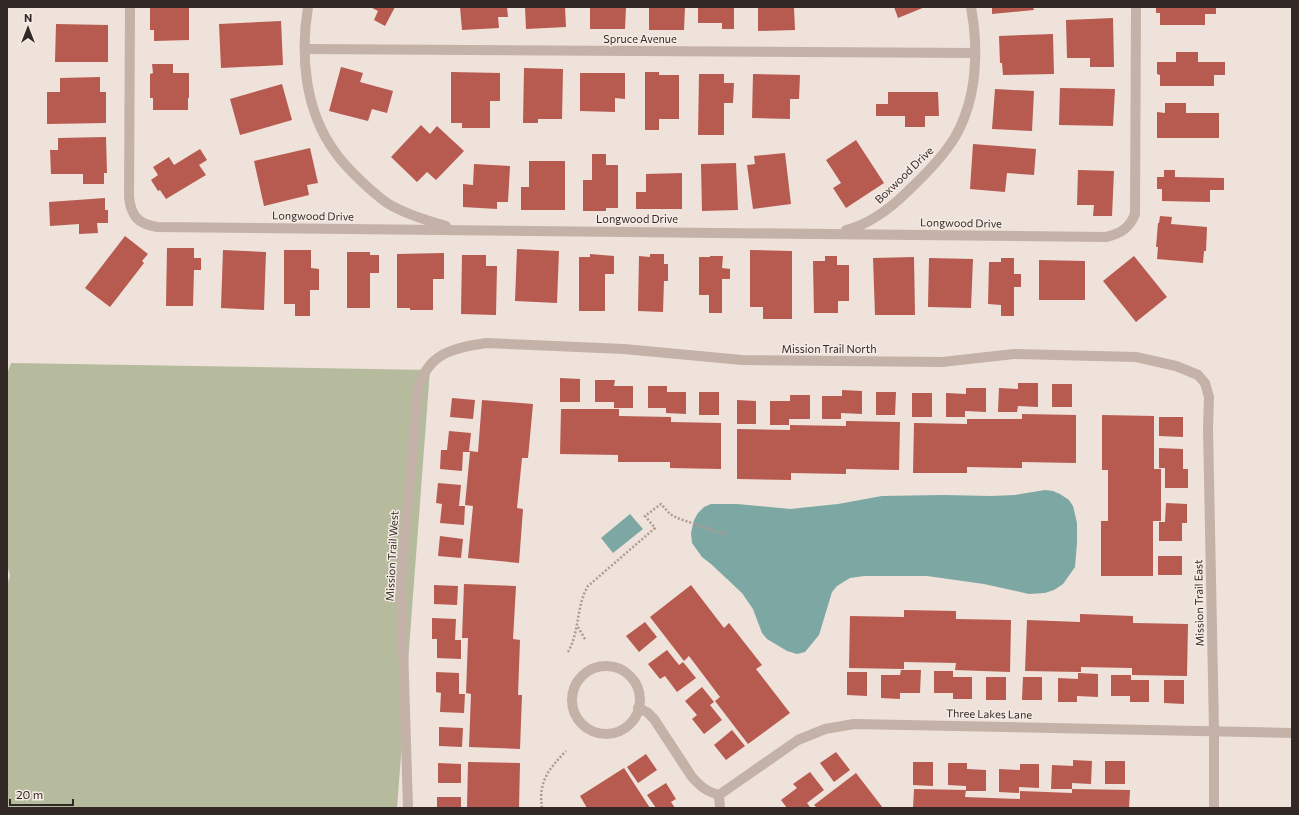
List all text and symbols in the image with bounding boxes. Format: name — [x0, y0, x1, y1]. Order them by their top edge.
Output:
north arrow — [8, 8, 48, 48]
text: N — [24, 11, 32, 24]
street label: Spruce Avenue — [603, 32, 677, 45]
street label: Boxwood Drive — [872, 143, 936, 206]
street label: Longwood Drive — [272, 208, 354, 223]
street label: Longwood Drive — [596, 212, 678, 225]
street label: Longwood Drive — [920, 215, 1002, 230]
street label: Mission Trail North — [781, 342, 877, 355]
street label: Mission Trail West — [383, 510, 400, 602]
street label: Mission Trail East — [1191, 559, 1206, 647]
street label: Three Lakes Lane — [946, 706, 1032, 721]
scale bar — [10, 781, 73, 807]
text: 20 m — [16, 787, 43, 801]

